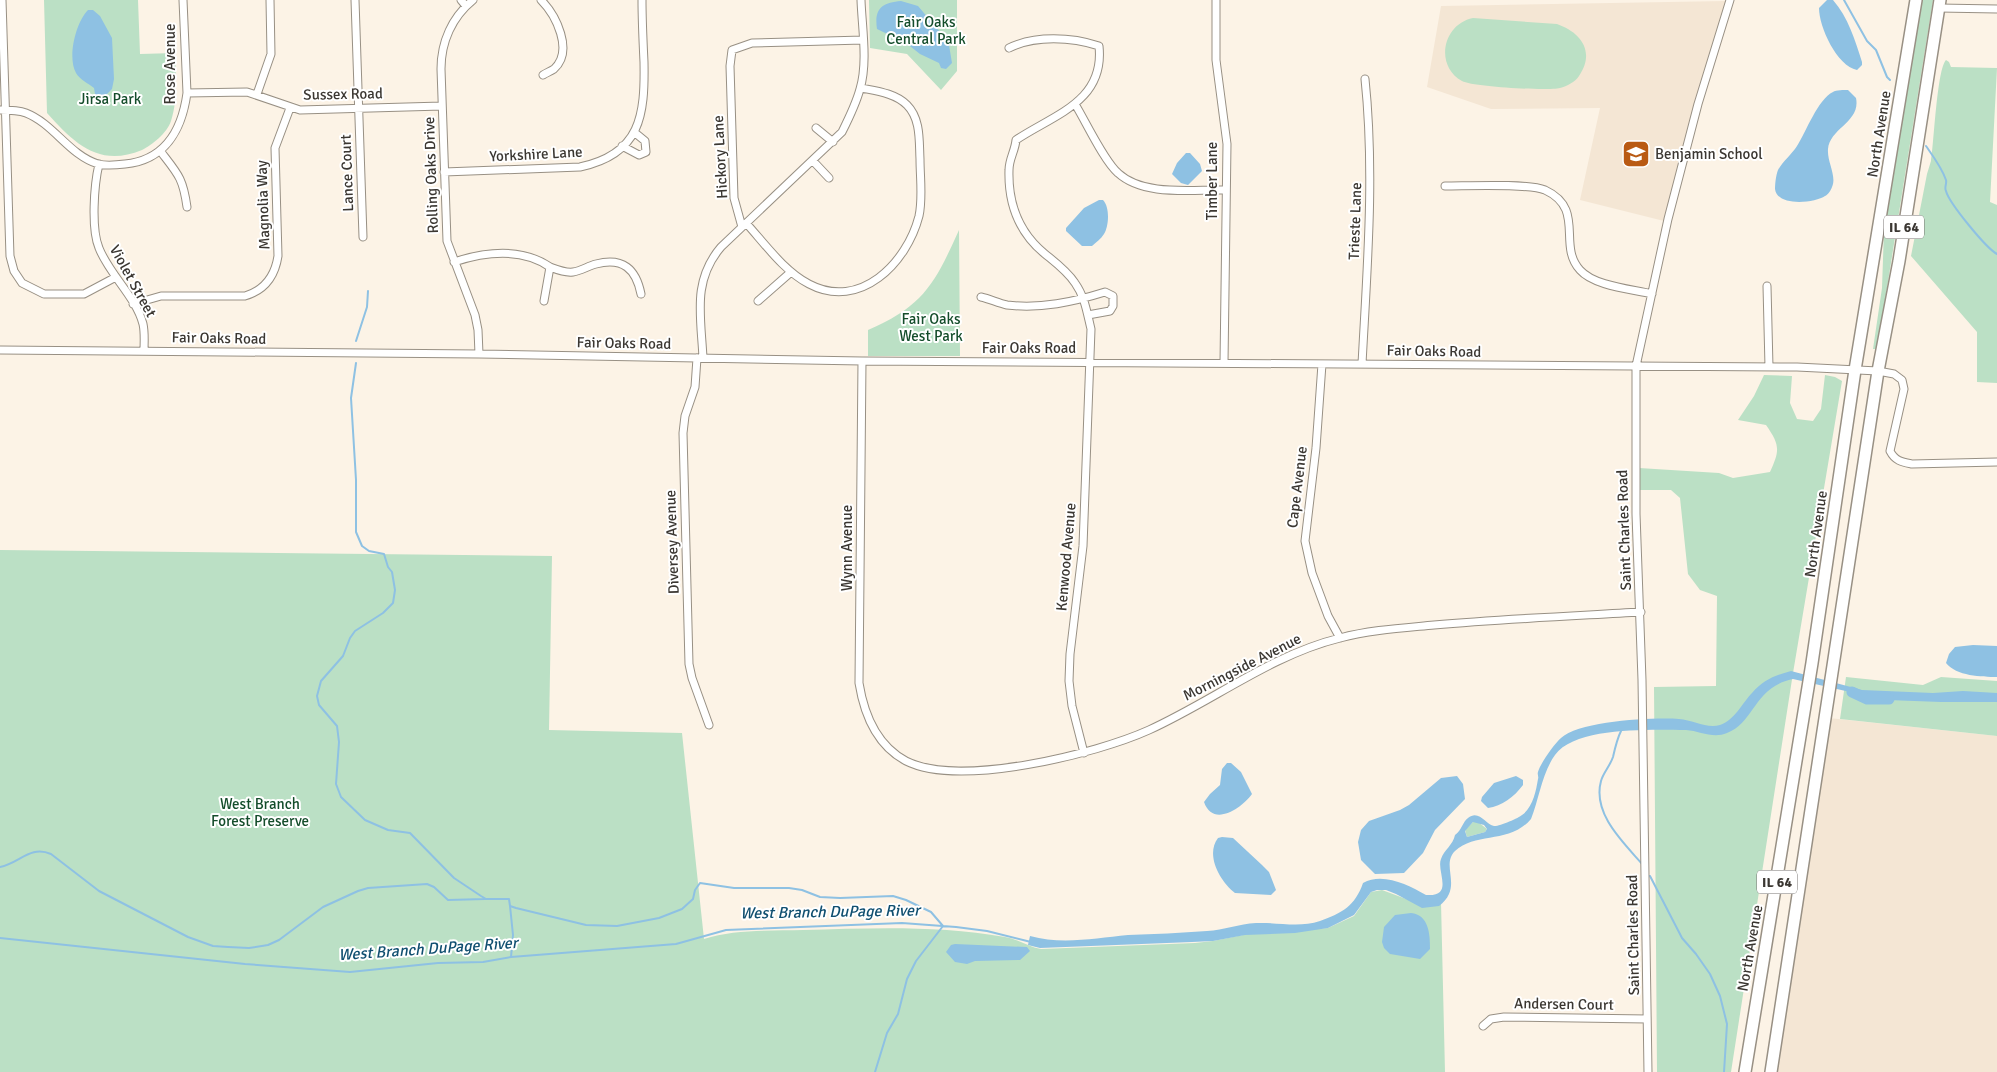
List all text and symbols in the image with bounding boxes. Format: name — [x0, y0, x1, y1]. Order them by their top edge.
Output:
park label: Fair Oaks Central Park — [886, 13, 966, 48]
street label: Rose Avenue — [161, 24, 179, 104]
street label: Sussex Road — [303, 84, 383, 104]
street label: North Avenue — [1863, 89, 1895, 179]
park label: Jirsa Park — [79, 90, 142, 108]
street label: Hickory Lane — [709, 115, 731, 199]
street label: Rolling Oaks Drive — [420, 116, 442, 234]
street label: Lance Court — [337, 134, 357, 212]
school or university icon: Benjamin School — [1621, 139, 1651, 169]
street label: Timber Lane — [1203, 142, 1221, 220]
street label: Yorkshire Lane — [489, 143, 583, 165]
place label: Benjamin School — [1655, 145, 1763, 163]
street label: Magnolia Way — [252, 160, 274, 250]
street label: Trieste Lane — [1345, 182, 1365, 260]
road number: IL 64 — [1884, 216, 1924, 238]
street label: Violet Street — [106, 242, 160, 320]
park label: Fair Oaks West Park — [899, 310, 963, 345]
street label: Fair Oaks Road — [172, 328, 267, 348]
street label: Fair Oaks Road — [577, 333, 672, 353]
street label: Fair Oaks Road — [982, 339, 1076, 357]
street label: Fair Oaks Road — [1387, 341, 1482, 361]
street label: Cape Avenue — [1283, 445, 1311, 529]
street label: Saint Charles Road — [1613, 469, 1635, 591]
street label: North Avenue — [1801, 489, 1831, 579]
street label: Diversey Avenue — [661, 490, 683, 594]
street label: Kenwood Avenue — [1052, 502, 1080, 612]
street label: Wynn Avenue — [838, 505, 856, 591]
street label: Morningside Avenue — [1180, 629, 1304, 705]
park label: West Branch Forest Preserve — [211, 795, 309, 830]
road number: IL 64 — [1757, 870, 1797, 894]
street label: Saint Charles Road — [1623, 874, 1643, 996]
water label: West Branch DuPage River — [740, 900, 922, 924]
street label: North Avenue — [1734, 903, 1766, 993]
water label: West Branch DuPage River — [338, 933, 520, 965]
street label: Andersen Court — [1514, 994, 1614, 1014]

